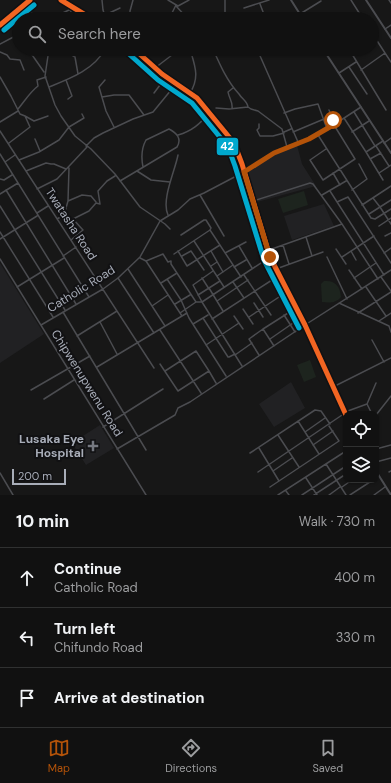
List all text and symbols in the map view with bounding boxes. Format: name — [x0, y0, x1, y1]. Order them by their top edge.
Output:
search box — [12, 12, 379, 56]
icon: search — [26, 23, 48, 45]
text: Search here — [58, 24, 141, 44]
route start — [324, 111, 342, 129]
line badge: 42 — [216, 137, 239, 156]
text: 42 — [220, 139, 234, 153]
street label: Twatasha Road — [42, 185, 100, 263]
route end — [261, 248, 279, 266]
street label: Catholic Road — [44, 262, 118, 316]
street label: Chipwenupwenu Road — [48, 327, 126, 439]
map controls — [343, 411, 379, 483]
button: locate — [343, 411, 379, 447]
place label: Lusaka Eye Hospital — [19, 431, 84, 461]
marker: Lusaka Eye Hospital — [87, 440, 99, 452]
button: layers — [343, 447, 379, 483]
scale bar — [12, 467, 66, 486]
text: 200 m — [18, 469, 52, 483]
text: 10 min — [16, 510, 69, 532]
text: Walk · 730 m — [299, 513, 375, 530]
text: Continue — [54, 559, 122, 579]
icon: ahead — [16, 567, 38, 589]
text: 400 m — [334, 569, 375, 586]
text: Catholic Road — [54, 579, 138, 596]
text: Turn left — [54, 619, 115, 639]
icon: left — [16, 627, 38, 649]
text: 330 m — [336, 629, 375, 646]
text: Chifundo Road — [54, 639, 143, 656]
icon: arrive — [16, 687, 38, 709]
text: Arrive at destination — [54, 688, 205, 708]
tab: Map — [48, 737, 70, 775]
tab: Directions — [165, 737, 217, 775]
tab: Saved — [312, 737, 343, 775]

